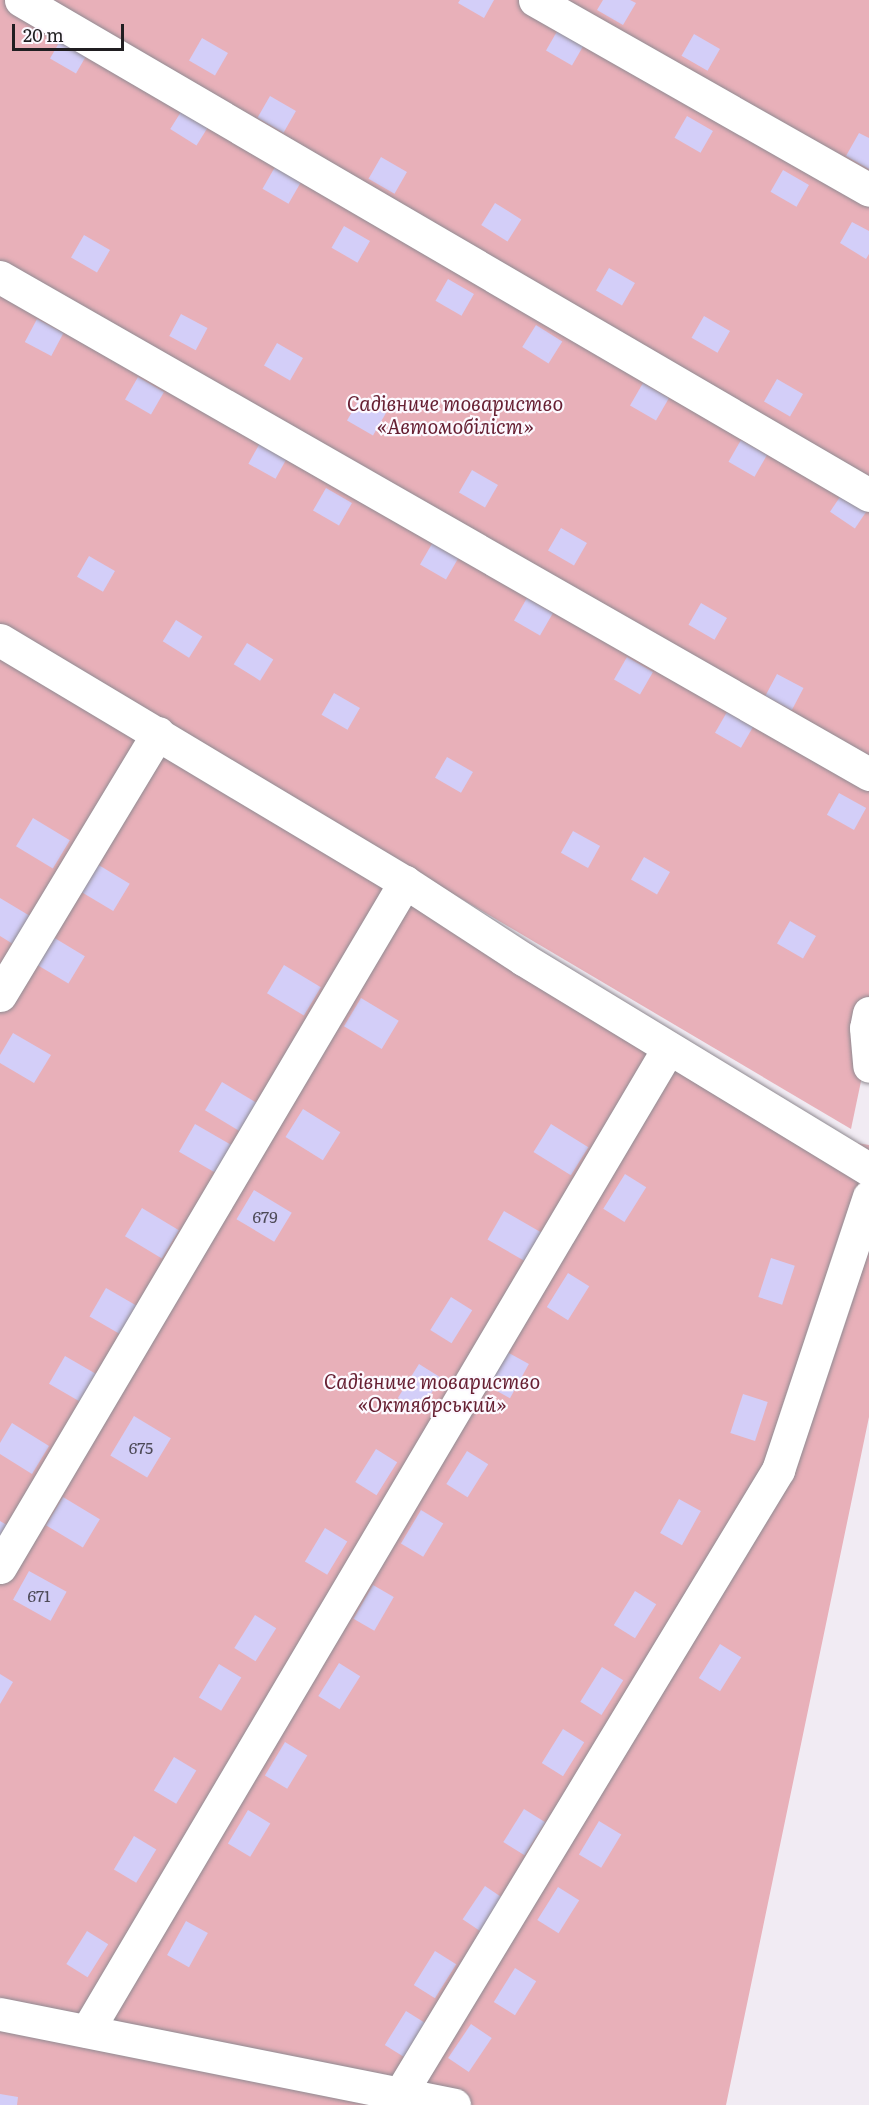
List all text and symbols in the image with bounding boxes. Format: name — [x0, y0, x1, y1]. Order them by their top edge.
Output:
scale bar — [15, 12, 128, 50]
text: 20 m — [23, 21, 64, 48]
park label: Садівниче товариство «Автомобіліст» — [347, 390, 563, 437]
house number: 679 — [252, 1206, 278, 1226]
park label: Садівниче товариство «Октябрський» — [324, 1369, 540, 1416]
house number: 675 — [129, 1437, 153, 1457]
house number: 671 — [27, 1585, 51, 1605]

